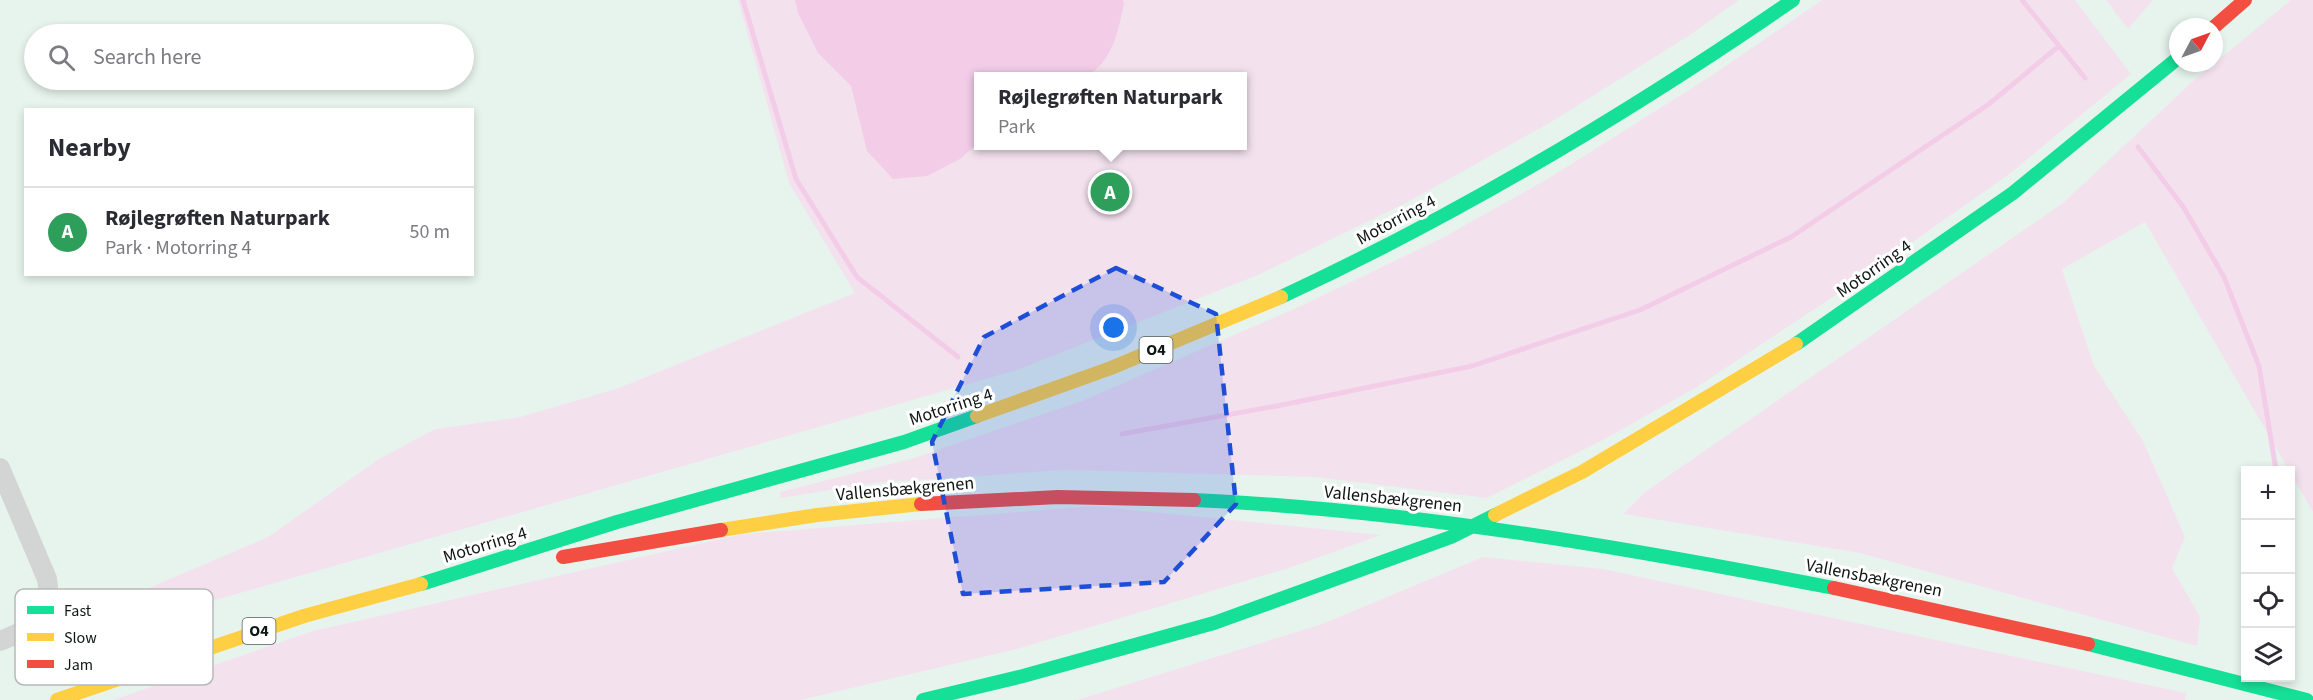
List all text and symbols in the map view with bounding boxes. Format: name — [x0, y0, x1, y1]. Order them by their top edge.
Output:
north arrow — [2169, 18, 2223, 72]
search box — [24, 24, 474, 90]
icon: search — [45, 41, 78, 74]
text: Search here — [93, 41, 201, 73]
popup — [974, 72, 1247, 150]
text: Røjlegrøften Naturpark — [998, 81, 1223, 113]
text: Park — [998, 113, 1035, 141]
text: Nearby — [48, 129, 131, 166]
pin: A — [1090, 170, 1130, 214]
street label: Motorring 4 — [1352, 189, 1440, 251]
text: Røjlegrøften Naturpark — [105, 202, 330, 234]
text: A — [62, 218, 73, 246]
text: 50 m — [410, 218, 450, 246]
text: Park · Motorring 4 — [105, 234, 252, 262]
street label: Motorring 4 — [1831, 234, 1917, 304]
your location — [1099, 313, 1128, 342]
road number: O4 — [1140, 337, 1172, 363]
street label: Motorring 4 — [906, 382, 996, 432]
map controls — [2241, 466, 2295, 682]
button: + — [2241, 466, 2295, 520]
street label: Vallensbækgrenen — [835, 471, 975, 507]
street label: Vallensbækgrenen — [1323, 479, 1463, 519]
street label: Motorring 4 — [440, 520, 530, 570]
button: − — [2241, 520, 2295, 574]
street label: Vallensbækgrenen — [1804, 553, 1944, 603]
button: locate — [2241, 574, 2295, 628]
legend — [15, 589, 213, 685]
text: Fast — [64, 600, 92, 622]
road number: O4 — [242, 618, 276, 644]
text: Slow — [64, 627, 97, 649]
button: layers — [2241, 628, 2295, 682]
text: Jam — [64, 654, 93, 676]

